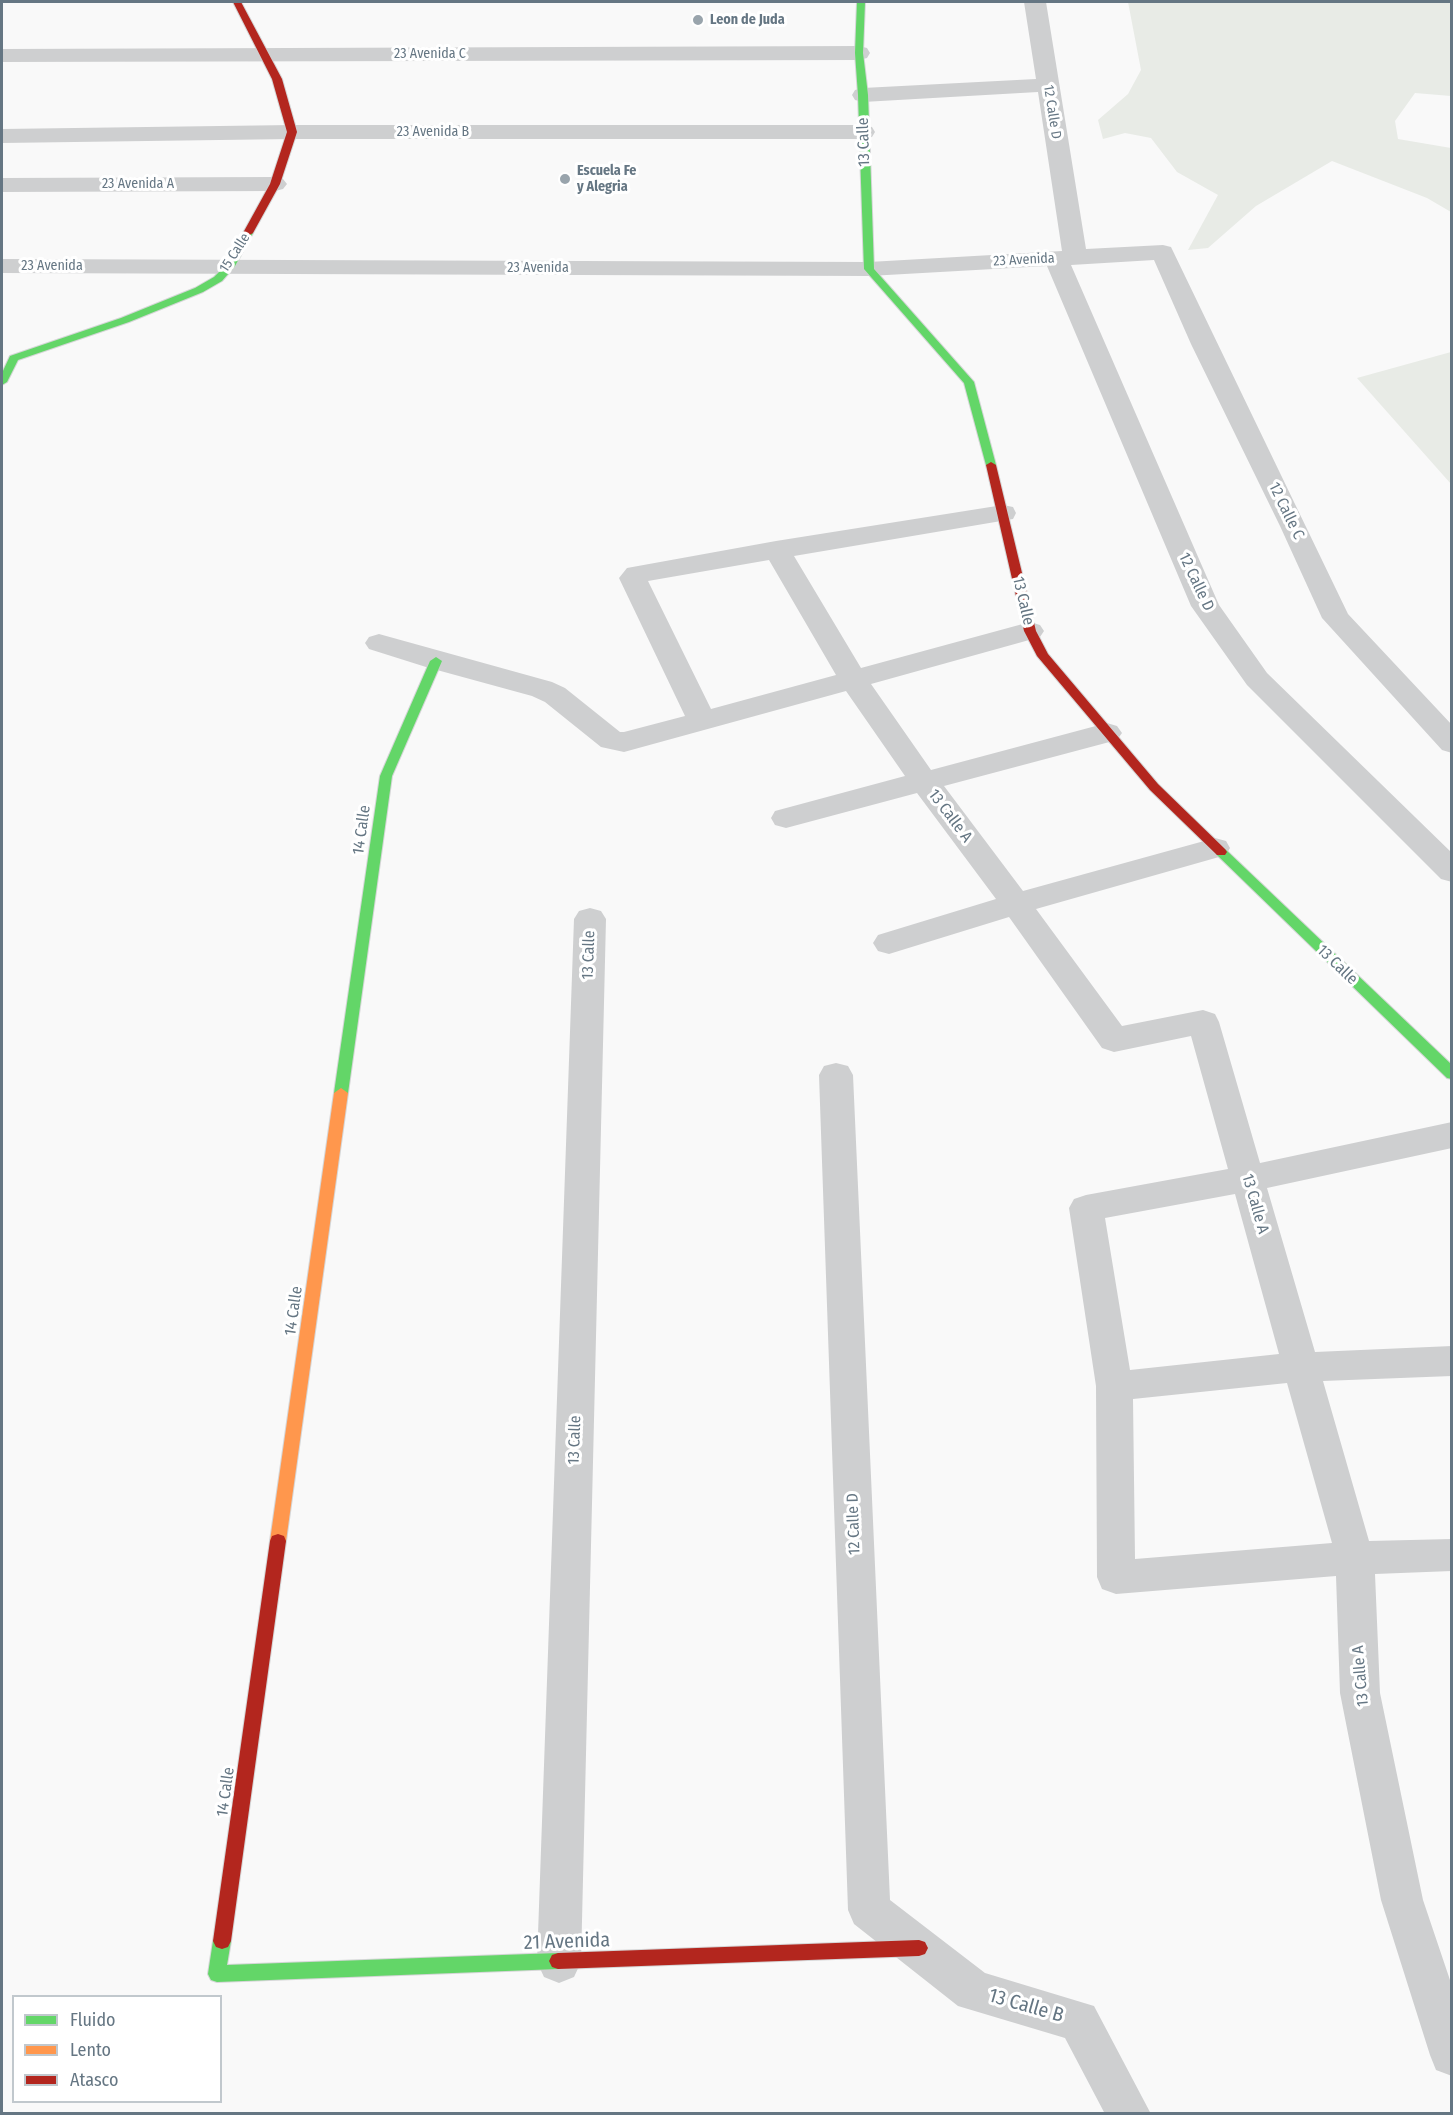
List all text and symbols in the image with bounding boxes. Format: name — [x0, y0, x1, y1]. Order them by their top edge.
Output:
place label: Leon de Juda — [710, 12, 785, 28]
marker: Leon de Juda — [691, 13, 705, 27]
street label: 23 Avenida C — [394, 46, 466, 62]
street label: 12 Calle D — [1039, 84, 1065, 140]
street label: 13 Calle — [854, 117, 874, 167]
street label: 23 Avenida B — [397, 124, 469, 140]
place label: Escuela Fe y Alegria — [577, 163, 636, 196]
marker: Escuela Fe y Alegria — [558, 172, 572, 186]
street label: 23 Avenida A — [102, 176, 174, 192]
street label: 15 Calle — [216, 230, 254, 276]
street label: 23 Avenida — [993, 250, 1055, 270]
street label: 23 Avenida — [21, 258, 83, 274]
street label: 23 Avenida — [507, 260, 569, 276]
street label: 12 Calle C — [1264, 479, 1308, 543]
street label: 12 Calle D — [1174, 550, 1218, 614]
street label: 13 Calle — [1008, 575, 1038, 627]
street label: 13 Calle A — [924, 786, 976, 846]
street label: 14 Calle — [349, 804, 375, 856]
street label: 13 Calle — [579, 930, 599, 980]
street label: 13 Calle — [1313, 941, 1361, 989]
street label: 13 Calle A — [1237, 1172, 1273, 1236]
street label: 14 Calle — [281, 1285, 307, 1337]
street label: 13 Calle — [565, 1415, 585, 1465]
street label: 12 Calle D — [843, 1493, 865, 1555]
street label: 13 Calle A — [1349, 1645, 1373, 1707]
street label: 14 Calle — [213, 1766, 239, 1818]
street label: 21 Avenida — [524, 1929, 610, 1955]
street label: 13 Calle B — [986, 1984, 1066, 2028]
legend — [12, 1995, 222, 2103]
text: Fluido — [70, 2009, 116, 2031]
text: Lento — [70, 2039, 111, 2061]
text: Atasco — [70, 2069, 118, 2091]

